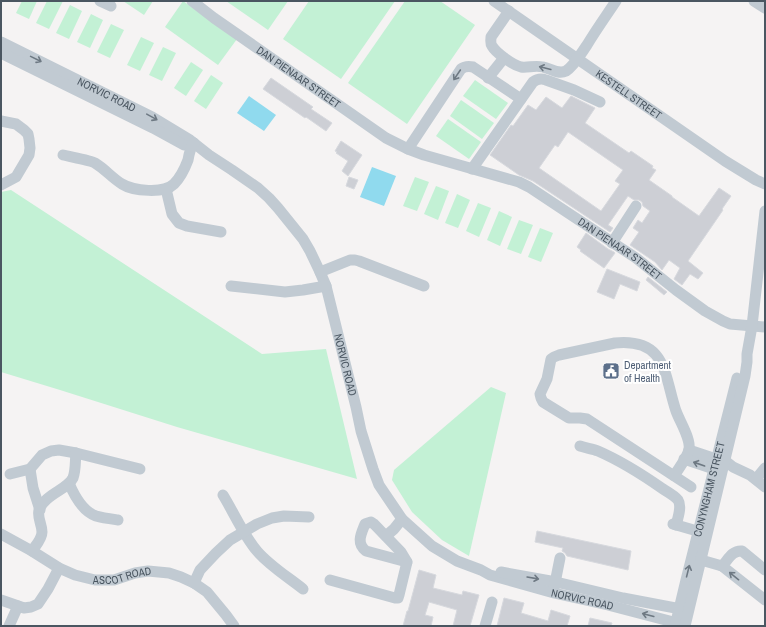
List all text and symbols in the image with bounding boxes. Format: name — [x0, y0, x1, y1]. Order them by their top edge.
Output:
street label: DAN PIENAAR STREET — [254, 43, 344, 112]
one-way arrow — [30, 56, 42, 63]
one-way arrow — [539, 64, 552, 71]
street label: KESTELL STREET — [593, 67, 665, 122]
one-way arrow — [453, 69, 461, 80]
street label: NORVIC ROAD — [75, 74, 138, 115]
one-way arrow — [146, 114, 158, 122]
street label: DAN PIENAAR STREET — [575, 214, 665, 283]
street label: NORVIC ROAD — [331, 332, 360, 397]
place label: Department of Health — [624, 358, 672, 385]
public building icon: Department of Health — [601, 361, 621, 381]
street label: CONYNGHAM STREET — [690, 440, 728, 538]
one-way arrow — [693, 460, 706, 467]
street label: ASCOT ROAD — [92, 564, 152, 587]
one-way arrow — [685, 565, 693, 578]
one-way arrow — [729, 572, 740, 581]
one-way arrow — [526, 574, 539, 582]
street label: NORVIC ROAD — [550, 586, 615, 613]
one-way arrow — [641, 611, 654, 618]

